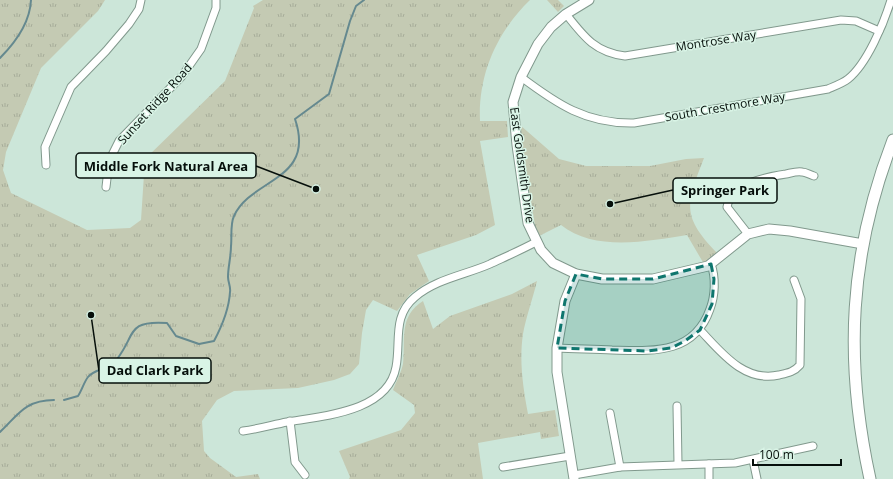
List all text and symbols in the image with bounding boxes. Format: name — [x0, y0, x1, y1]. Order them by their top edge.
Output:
street label: Montrose Way — [675, 26, 758, 55]
street label: Sunset Ridge Road — [114, 59, 196, 148]
street label: South Crestmore Way — [663, 87, 787, 125]
street label: East Goldsmith Drive — [506, 106, 539, 224]
callout: Middle Fork Natural Area — [76, 153, 256, 178]
text: Middle Fork Natural Area — [84, 157, 248, 175]
callout: Springer Park — [673, 178, 777, 203]
text: Springer Park — [681, 181, 770, 199]
callout: Dad Clark Park — [99, 358, 211, 383]
text: Dad Clark Park — [107, 361, 204, 379]
scale bar — [753, 441, 841, 467]
text: 100 m — [759, 446, 794, 463]

